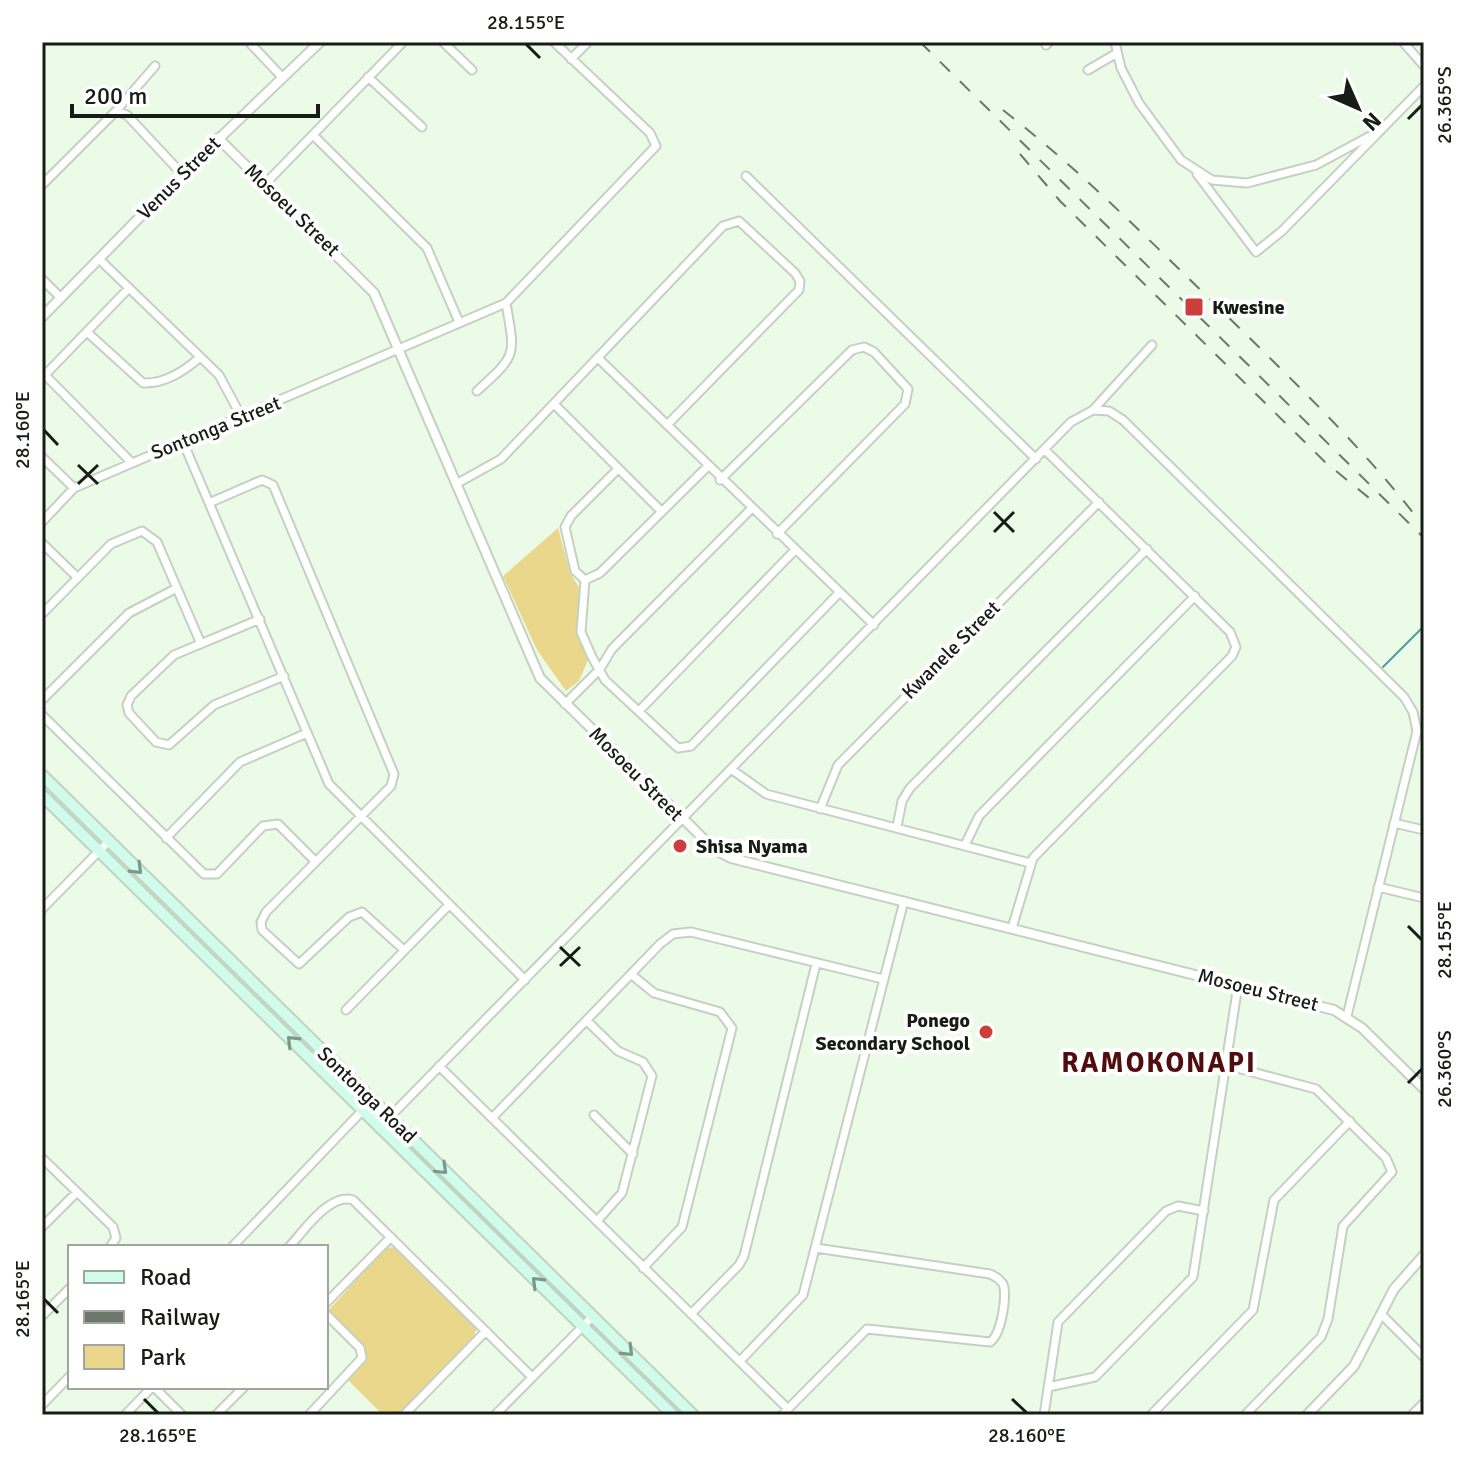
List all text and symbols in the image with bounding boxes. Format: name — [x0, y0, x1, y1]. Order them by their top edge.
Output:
text: 28.155°E — [487, 10, 565, 35]
text: 26.365°S — [1432, 66, 1457, 144]
scale bar — [72, 68, 318, 118]
north arrow — [1318, 68, 1398, 148]
text: 200 m — [84, 81, 147, 111]
text: N — [1357, 107, 1387, 137]
street label: Venus Street — [132, 131, 226, 225]
street label: Mosoeu Street — [239, 158, 345, 262]
place label: Kwesine — [1212, 295, 1285, 320]
marker: Kwesine — [1183, 296, 1205, 318]
text: 28.160°E — [10, 391, 35, 469]
street label: Sontonga Street — [147, 391, 285, 465]
street label: Kwanele Street — [897, 596, 1005, 704]
street label: Mosoeu Street — [584, 722, 688, 826]
place label: Shisa Nyama — [696, 834, 808, 859]
marker: Shisa Nyama — [671, 837, 689, 855]
one-way arrow — [128, 860, 143, 874]
text: 28.155°E — [1432, 901, 1457, 979]
street label: Mosoeu Street — [1195, 963, 1321, 1017]
place label: Ponego Secondary School — [816, 1008, 970, 1056]
marker: Ponego Secondary School — [977, 1023, 995, 1041]
text: 26.360°S — [1432, 1030, 1457, 1108]
one-way arrow — [287, 1036, 301, 1050]
street label: Sontonga Road — [312, 1041, 422, 1149]
district label: RAMOKONAPI — [1061, 1046, 1257, 1080]
one-way arrow — [433, 1160, 447, 1175]
legend — [68, 1245, 328, 1389]
text: 28.165°E — [10, 1260, 35, 1338]
text: Road — [140, 1262, 191, 1292]
one-way arrow — [532, 1277, 546, 1292]
text: Railway — [140, 1302, 220, 1332]
text: Park — [140, 1342, 186, 1372]
one-way arrow — [619, 1342, 633, 1356]
text: 28.165°E — [119, 1423, 197, 1448]
text: 28.160°E — [988, 1423, 1066, 1448]

